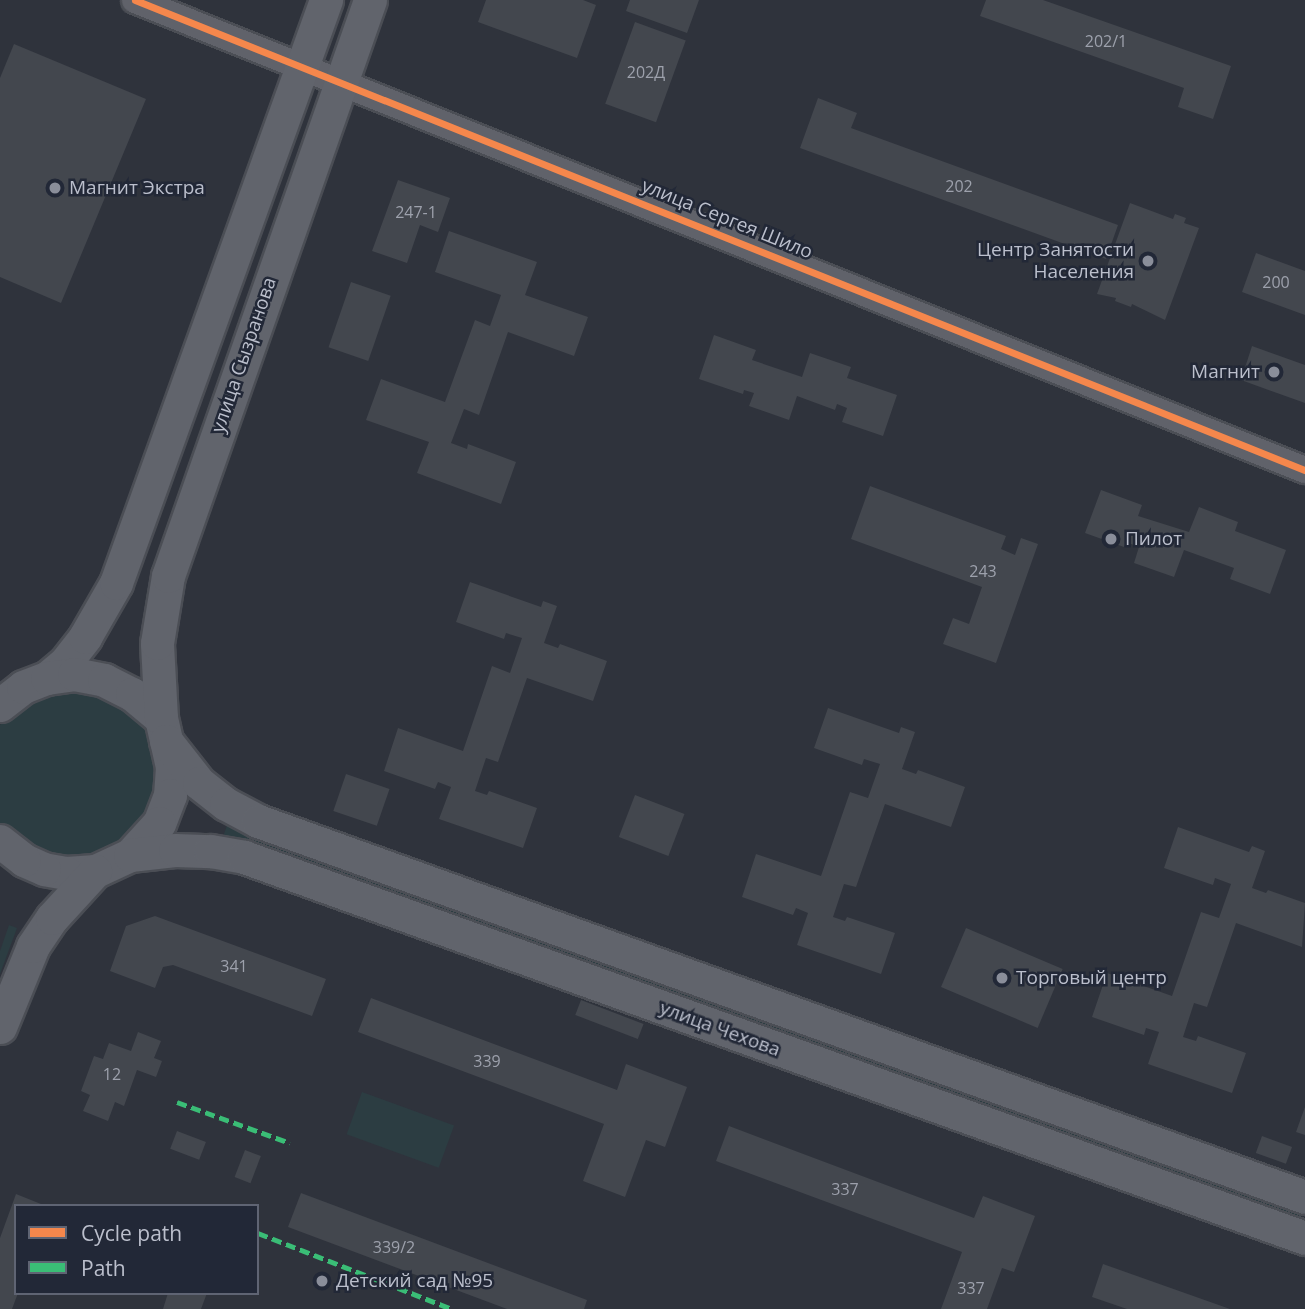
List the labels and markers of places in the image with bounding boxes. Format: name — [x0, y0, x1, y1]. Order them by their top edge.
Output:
place label: Магнит Экстра — [69, 177, 205, 199]
marker: Магнит Экстра — [47, 180, 63, 196]
place label: Центр Занятости Населения — [977, 239, 1134, 283]
marker: Центр Занятости Населения — [1140, 253, 1156, 269]
place label: Магнит — [1191, 361, 1260, 383]
marker: Магнит — [1266, 364, 1282, 380]
place label: Пилот — [1125, 528, 1182, 550]
marker: Пилот — [1103, 531, 1119, 547]
place label: Торговый центр — [1016, 967, 1167, 989]
marker: Торговый центр — [994, 970, 1010, 986]
place label: Детский сад №95 — [336, 1270, 493, 1292]
marker: Детский сад №95 — [314, 1273, 330, 1289]

